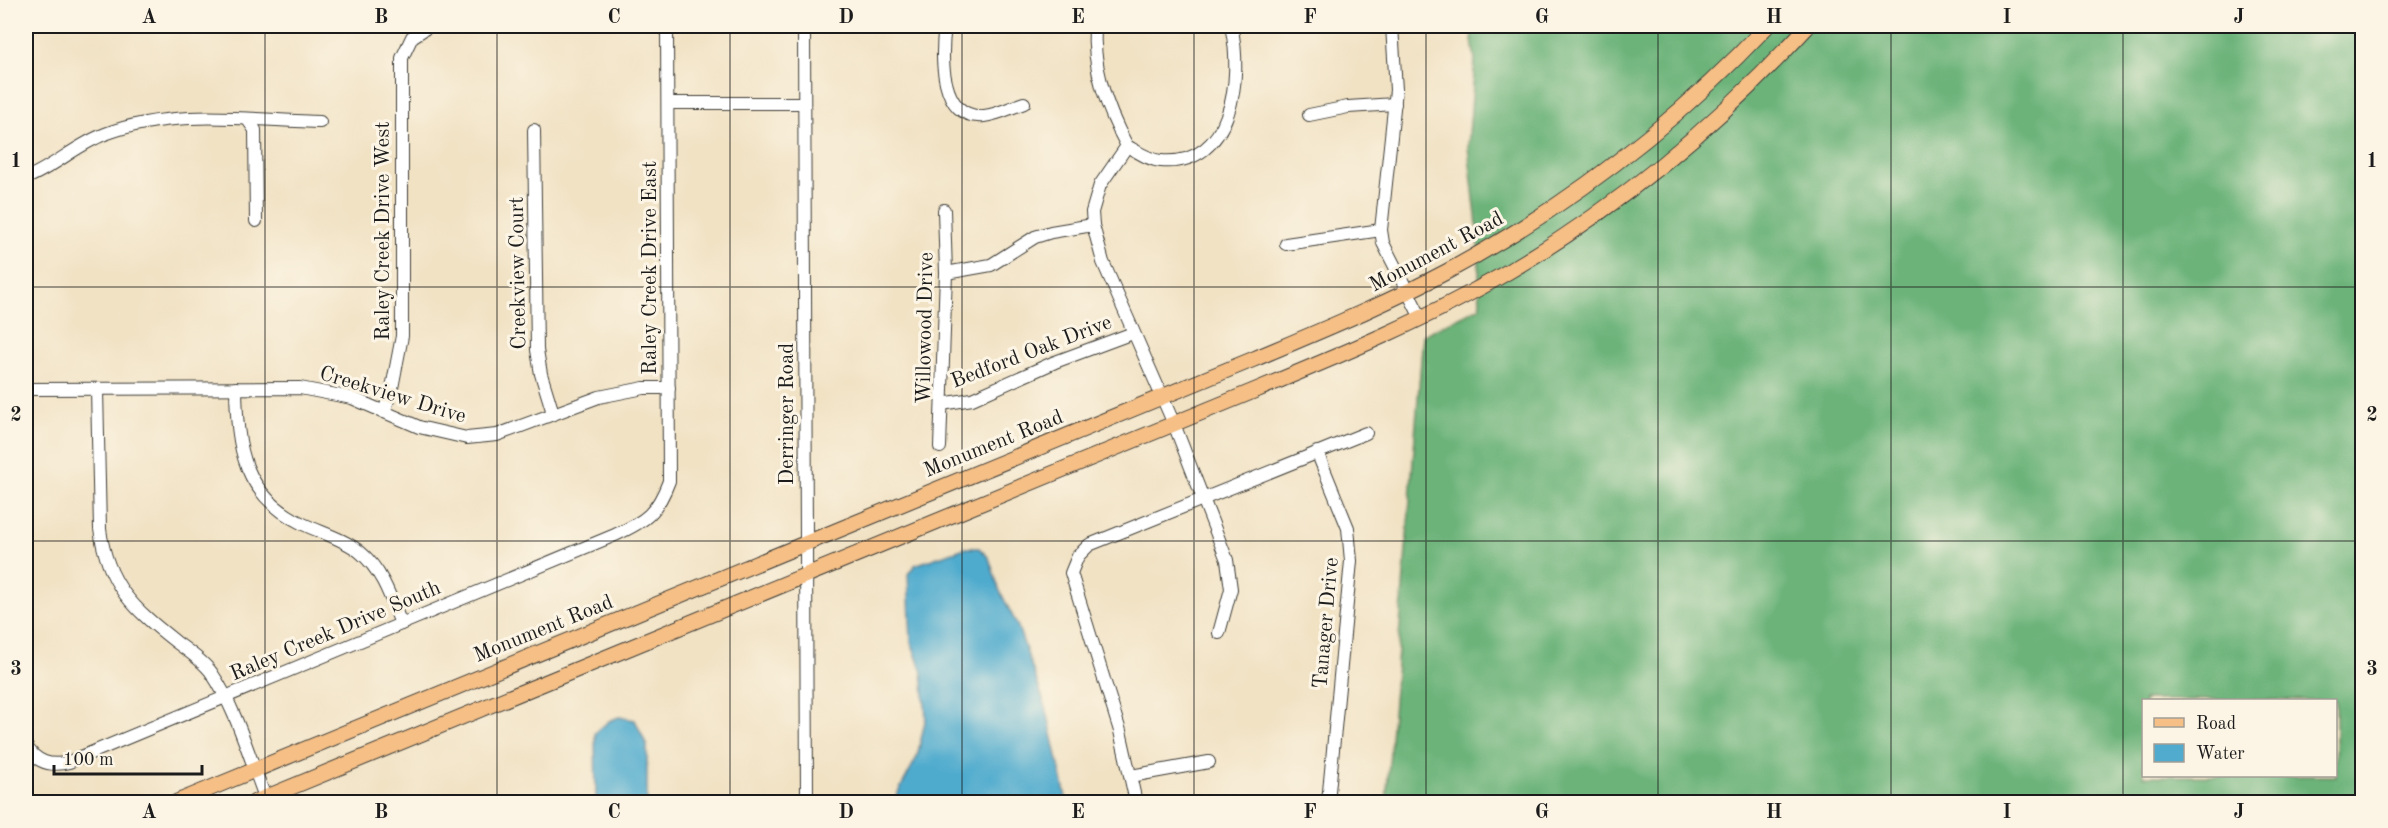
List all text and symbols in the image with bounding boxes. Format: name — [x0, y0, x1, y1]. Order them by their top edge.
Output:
text: A — [141, 8, 157, 28]
text: B — [374, 8, 388, 28]
text: C — [607, 8, 621, 28]
text: D — [838, 8, 854, 28]
text: E — [1071, 8, 1085, 28]
text: F — [1303, 8, 1317, 28]
text: G — [1535, 8, 1549, 28]
text: H — [1766, 8, 1782, 28]
text: I — [2003, 8, 2011, 28]
text: J — [2234, 8, 2245, 28]
street label: Raley Creek Drive West — [373, 121, 394, 341]
text: 1 — [10, 152, 22, 172]
text: 1 — [2366, 152, 2378, 172]
street label: Raley Creek Drive East — [640, 161, 661, 375]
street label: Creekview Court — [507, 196, 530, 350]
street label: Monument Road — [1366, 208, 1507, 296]
street label: Willowood Drive — [914, 252, 937, 404]
street label: Bedford Oak Drive — [948, 312, 1115, 393]
street label: Derringer Road — [777, 343, 798, 485]
street label: Creekview Drive — [317, 363, 468, 428]
text: 2 — [10, 406, 22, 426]
text: 2 — [2366, 406, 2378, 426]
street label: Monument Road — [921, 407, 1066, 482]
street label: Tanager Drive — [1310, 557, 1343, 690]
street label: Raley Creek Drive South — [227, 578, 444, 685]
street label: Monument Road — [471, 592, 616, 667]
text: 3 — [10, 660, 22, 680]
text: 3 — [2366, 660, 2378, 680]
legend — [2142, 699, 2337, 777]
text: Road — [2196, 715, 2236, 733]
scale bar — [54, 738, 202, 776]
text: Water — [2196, 745, 2245, 763]
text: 100 m — [63, 751, 114, 769]
text: A — [141, 803, 157, 823]
text: B — [374, 803, 388, 823]
text: C — [607, 803, 621, 823]
text: D — [838, 803, 854, 823]
text: E — [1071, 803, 1085, 823]
text: F — [1303, 803, 1317, 823]
text: G — [1535, 803, 1549, 823]
text: H — [1766, 803, 1782, 823]
text: I — [2003, 803, 2011, 823]
text: J — [2234, 803, 2245, 823]

